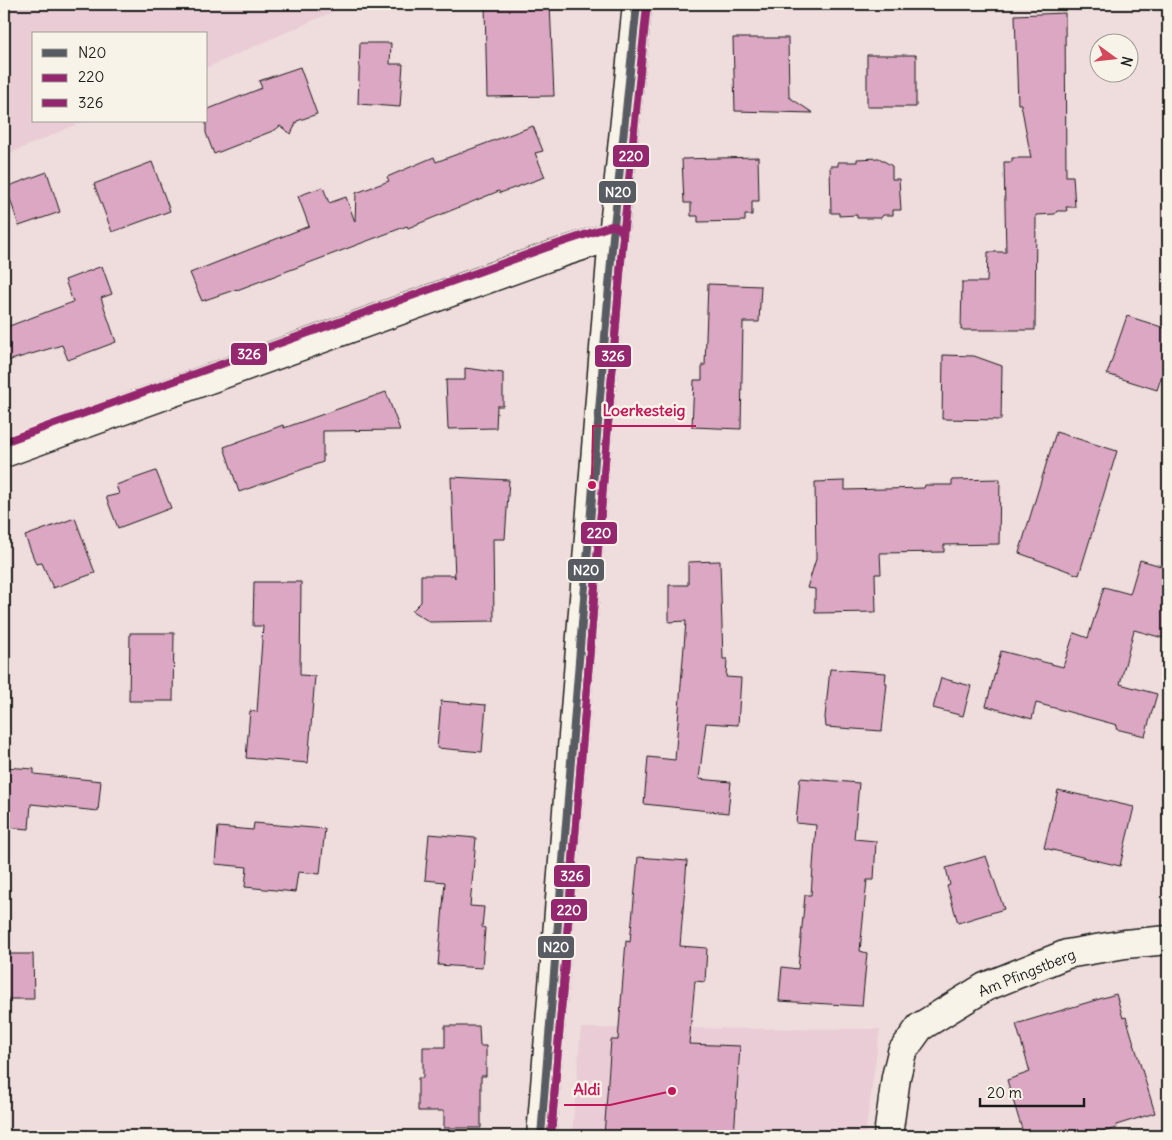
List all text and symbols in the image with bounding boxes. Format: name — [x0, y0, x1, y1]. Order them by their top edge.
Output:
legend — [32, 32, 208, 122]
north arrow — [1090, 32, 1140, 82]
text: N20 — [78, 43, 106, 62]
text: N — [1117, 54, 1137, 68]
text: 220 — [78, 67, 104, 86]
text: 326 — [78, 93, 103, 112]
line badge: 220 — [612, 144, 650, 168]
text: 220 — [619, 147, 643, 165]
line badge: N20 — [598, 180, 637, 204]
text: N20 — [605, 183, 631, 201]
line badge: 326 — [230, 342, 268, 366]
line badge: 326 — [594, 344, 632, 368]
text: 326 — [237, 345, 261, 363]
text: 326 — [601, 347, 625, 365]
callout: Loerkesteig — [593, 395, 696, 426]
text: Loerkesteig — [603, 400, 686, 421]
line badge: 220 — [580, 521, 618, 545]
text: 220 — [587, 524, 611, 542]
line badge: N20 — [567, 558, 605, 582]
text: N20 — [573, 561, 599, 579]
line badge: 326 — [553, 864, 591, 888]
text: 326 — [560, 867, 584, 885]
line badge: 220 — [550, 898, 588, 922]
text: 220 — [557, 901, 581, 919]
line badge: N20 — [537, 935, 575, 959]
text: N20 — [543, 938, 569, 956]
street label: Am Pfingstberg — [975, 944, 1078, 1001]
callout: Aldi — [564, 1074, 610, 1105]
scale bar — [980, 1075, 1083, 1107]
text: Aldi — [574, 1079, 600, 1099]
text: 20 m — [987, 1083, 1022, 1102]

